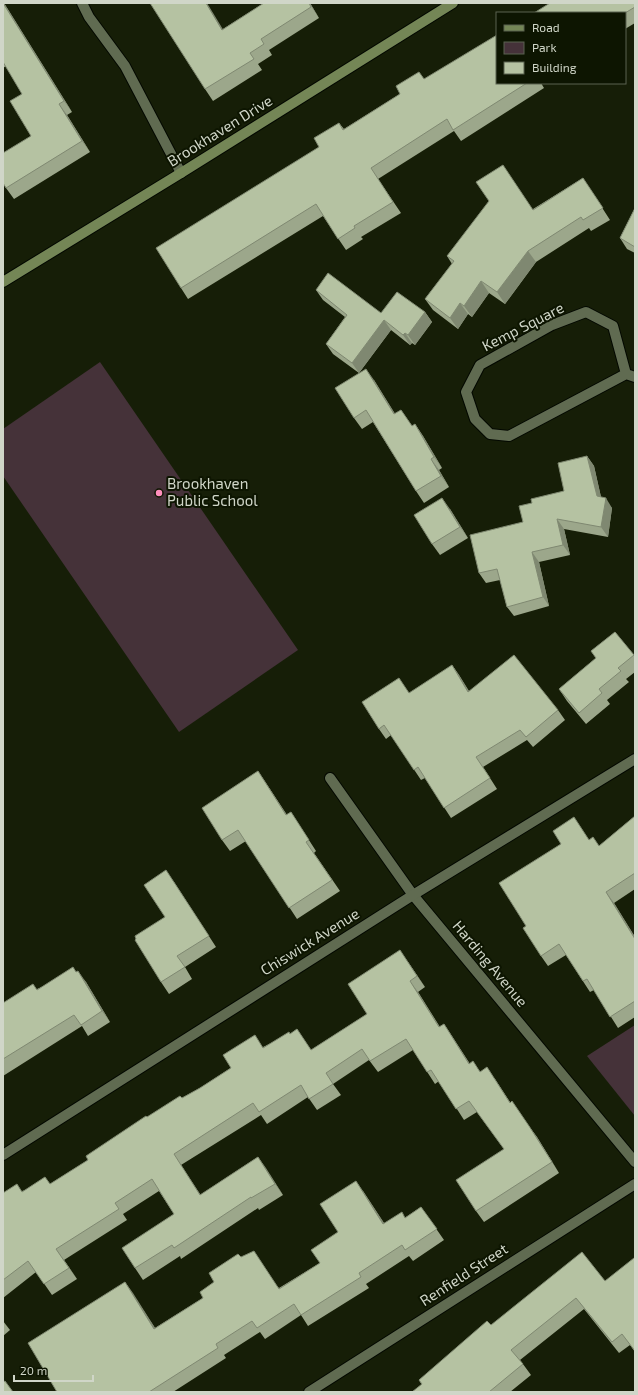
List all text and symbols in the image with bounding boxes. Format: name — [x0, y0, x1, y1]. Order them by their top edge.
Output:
legend — [496, 12, 626, 84]
text: Road — [532, 20, 560, 34]
text: Park — [532, 40, 557, 54]
text: Building — [532, 60, 577, 74]
street label: Brookhaven Drive — [164, 91, 275, 170]
street label: Kemp Square — [479, 298, 567, 354]
place label: Brookhaven Public School — [167, 474, 258, 509]
marker: Brookhaven Public School — [154, 488, 164, 498]
street label: Chiswick Avenue — [257, 904, 362, 979]
street label: Harding Avenue — [450, 917, 532, 1010]
street label: Renfield Street — [416, 1239, 511, 1309]
scale bar — [14, 1357, 93, 1383]
text: 20 m — [20, 1363, 47, 1377]

